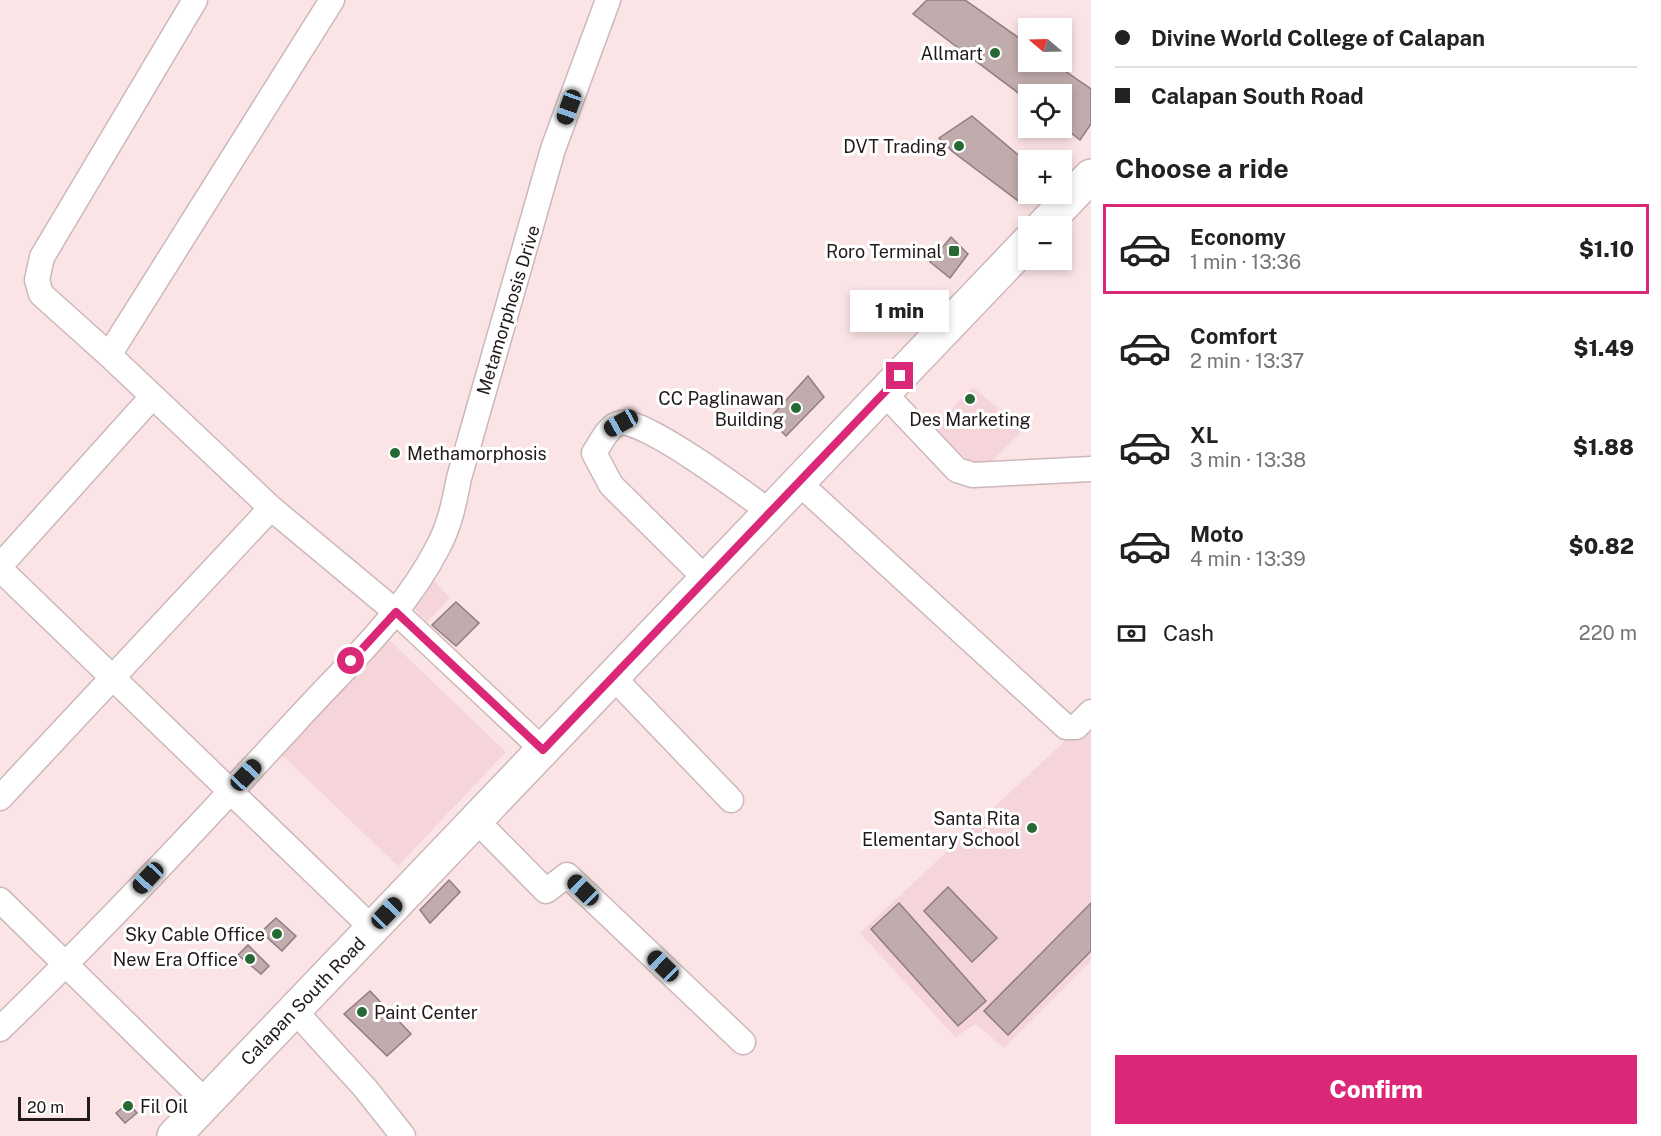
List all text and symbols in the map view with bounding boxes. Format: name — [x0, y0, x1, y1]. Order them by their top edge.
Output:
north arrow — [1018, 18, 1072, 72]
map controls — [1018, 18, 1072, 270]
text: Divine World College of Calapan — [1151, 25, 1485, 51]
place label: Allmart — [920, 43, 983, 64]
marker: Allmart — [988, 46, 1002, 60]
text: Calapan South Road — [1151, 83, 1364, 109]
button: locate — [1018, 84, 1072, 138]
car — [554, 87, 584, 127]
place label: DVT Trading — [843, 136, 947, 157]
marker: DVT Trading — [952, 139, 966, 153]
button: + — [1018, 150, 1072, 204]
text: Choose a ride — [1115, 152, 1289, 184]
button: − — [1018, 216, 1072, 270]
icon: car — [1118, 222, 1172, 276]
street label: Metamorphosis Drive — [472, 223, 544, 397]
text: Economy — [1190, 224, 1286, 250]
text: $1.10 — [1579, 236, 1634, 262]
place label: Roro Terminal — [826, 241, 942, 262]
marker: Roro Terminal — [947, 244, 961, 258]
text: 1 min · 13:36 — [1190, 250, 1301, 274]
callout: 1 min — [850, 289, 950, 331]
text: 1 min — [875, 299, 924, 323]
icon: car — [1118, 321, 1172, 375]
text: Comfort — [1190, 323, 1277, 349]
text: $1.49 — [1573, 335, 1634, 361]
text: 2 min · 13:37 — [1190, 349, 1304, 373]
route end — [886, 362, 913, 389]
place label: CC Paglinawan Building — [658, 388, 784, 430]
marker: Des Marketing — [963, 392, 977, 406]
marker: CC Paglinawan Building — [789, 401, 803, 415]
car — [601, 406, 641, 440]
place label: Des Marketing — [909, 409, 1031, 430]
icon: car — [1118, 420, 1172, 474]
text: XL — [1190, 422, 1218, 448]
text: $1.88 — [1573, 434, 1634, 460]
place label: Methamorphosis — [407, 443, 547, 464]
marker: Methamorphosis — [388, 446, 402, 460]
text: 3 min · 13:38 — [1190, 448, 1306, 472]
icon: car — [1118, 519, 1172, 573]
text: Moto — [1190, 521, 1244, 547]
text: $0.82 — [1569, 533, 1634, 559]
text: 4 min · 13:39 — [1190, 547, 1306, 571]
icon: cash — [1115, 617, 1148, 650]
text: Cash — [1163, 620, 1214, 646]
text: 220 m — [1579, 621, 1637, 645]
route start — [337, 647, 364, 674]
car — [227, 756, 265, 794]
place label: Santa Rita Elementary School — [862, 808, 1020, 850]
marker: Santa Rita Elementary School — [1025, 821, 1039, 835]
car — [129, 859, 167, 897]
car — [564, 871, 602, 909]
car — [368, 894, 406, 932]
place label: Sky Cable Office — [125, 924, 265, 945]
marker: Sky Cable Office — [270, 927, 284, 941]
street label: Calapan South Road — [236, 933, 370, 1069]
car — [644, 947, 682, 985]
place label: New Era Office — [113, 949, 238, 970]
marker: New Era Office — [243, 952, 257, 966]
place label: Paint Center — [374, 1002, 478, 1023]
marker: Paint Center — [355, 1005, 369, 1019]
button: Confirm — [1115, 1055, 1637, 1124]
scale bar — [18, 1094, 90, 1122]
place label: Fil Oil — [140, 1096, 188, 1117]
text: 20 m — [27, 1098, 64, 1117]
marker: Fil Oil — [121, 1099, 135, 1113]

